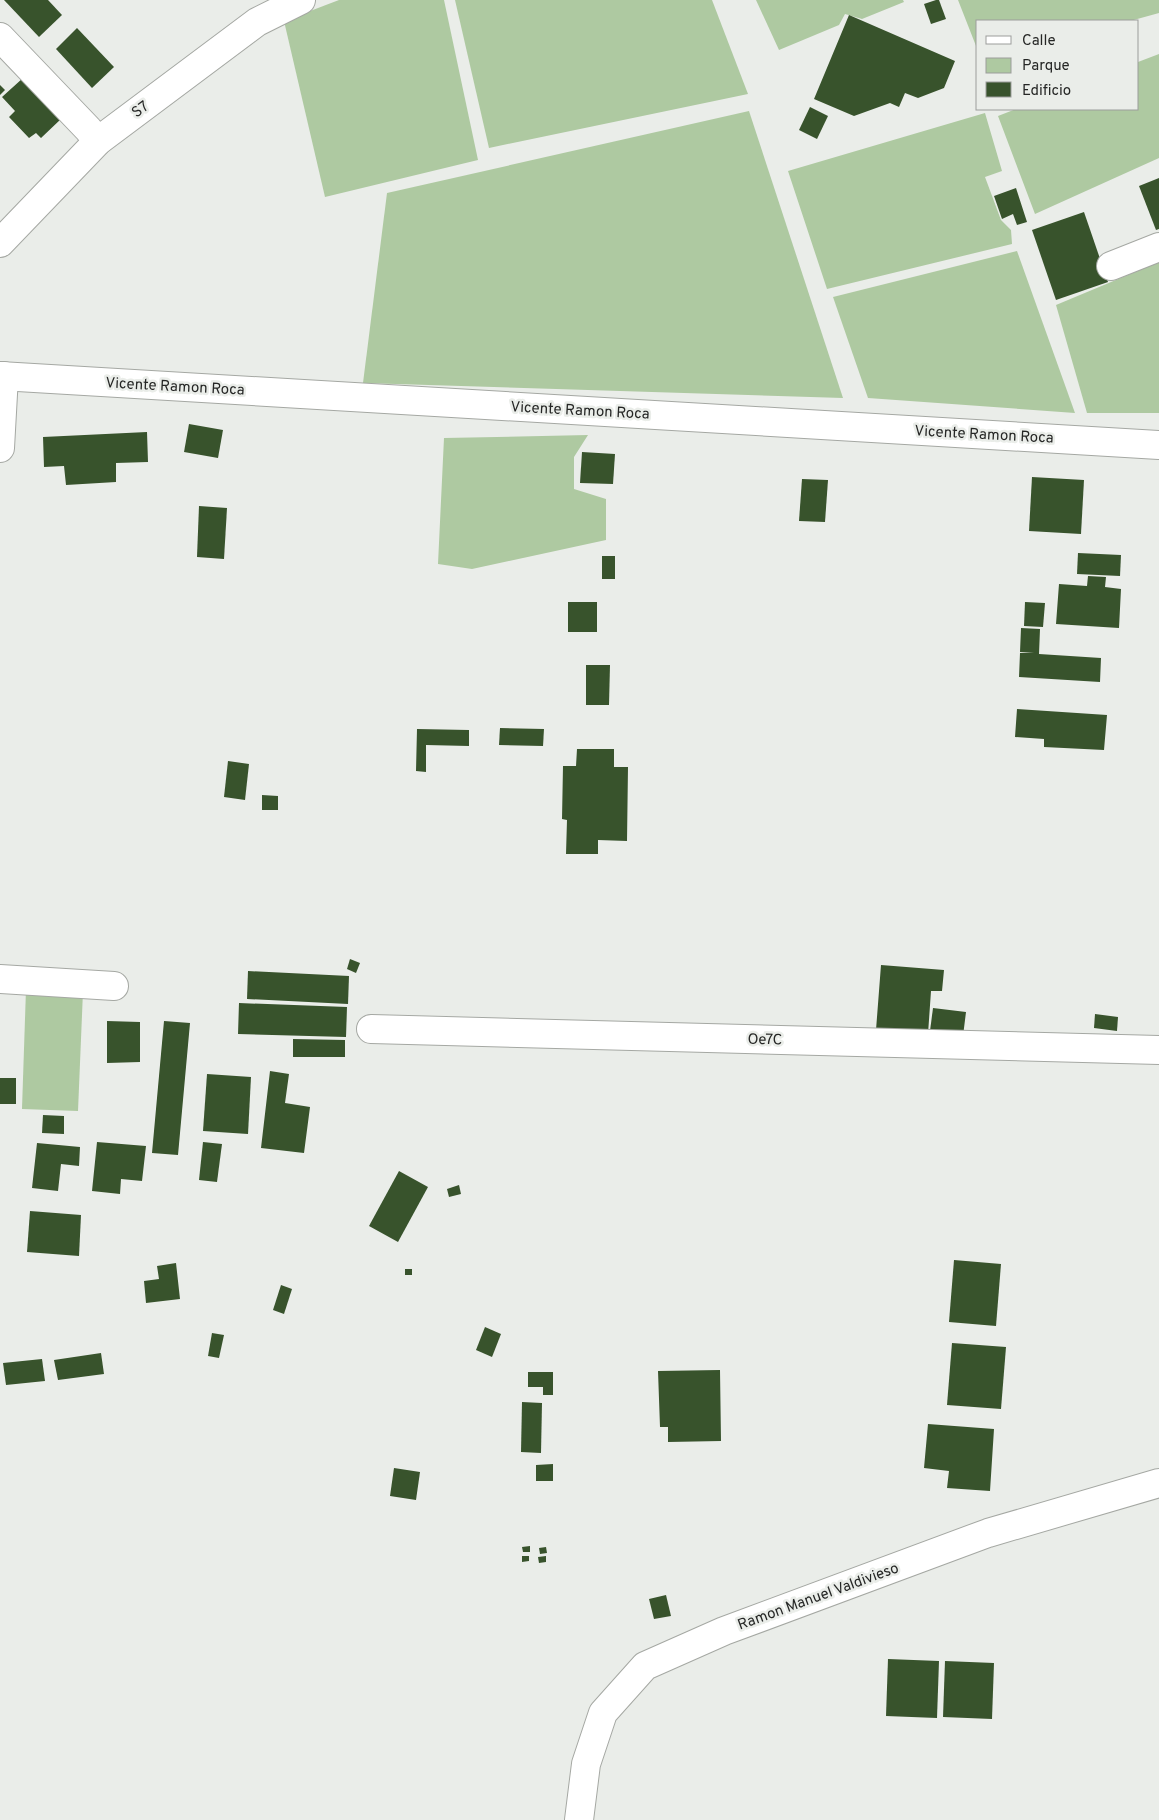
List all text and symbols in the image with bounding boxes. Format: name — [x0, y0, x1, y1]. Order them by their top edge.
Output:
legend — [976, 20, 1139, 110]
text: Calle — [1022, 32, 1056, 51]
text: Parque — [1022, 57, 1070, 76]
text: Edificio — [1022, 82, 1071, 101]
street label: S7 — [129, 97, 153, 123]
street label: Vicente Ramon Roca — [105, 374, 245, 401]
street label: Vicente Ramon Roca — [510, 398, 650, 425]
street label: Vicente Ramon Roca — [914, 422, 1054, 449]
street label: Oe7C — [747, 1031, 783, 1050]
street label: Ramon Manuel Valdivieso — [735, 1559, 902, 1635]

